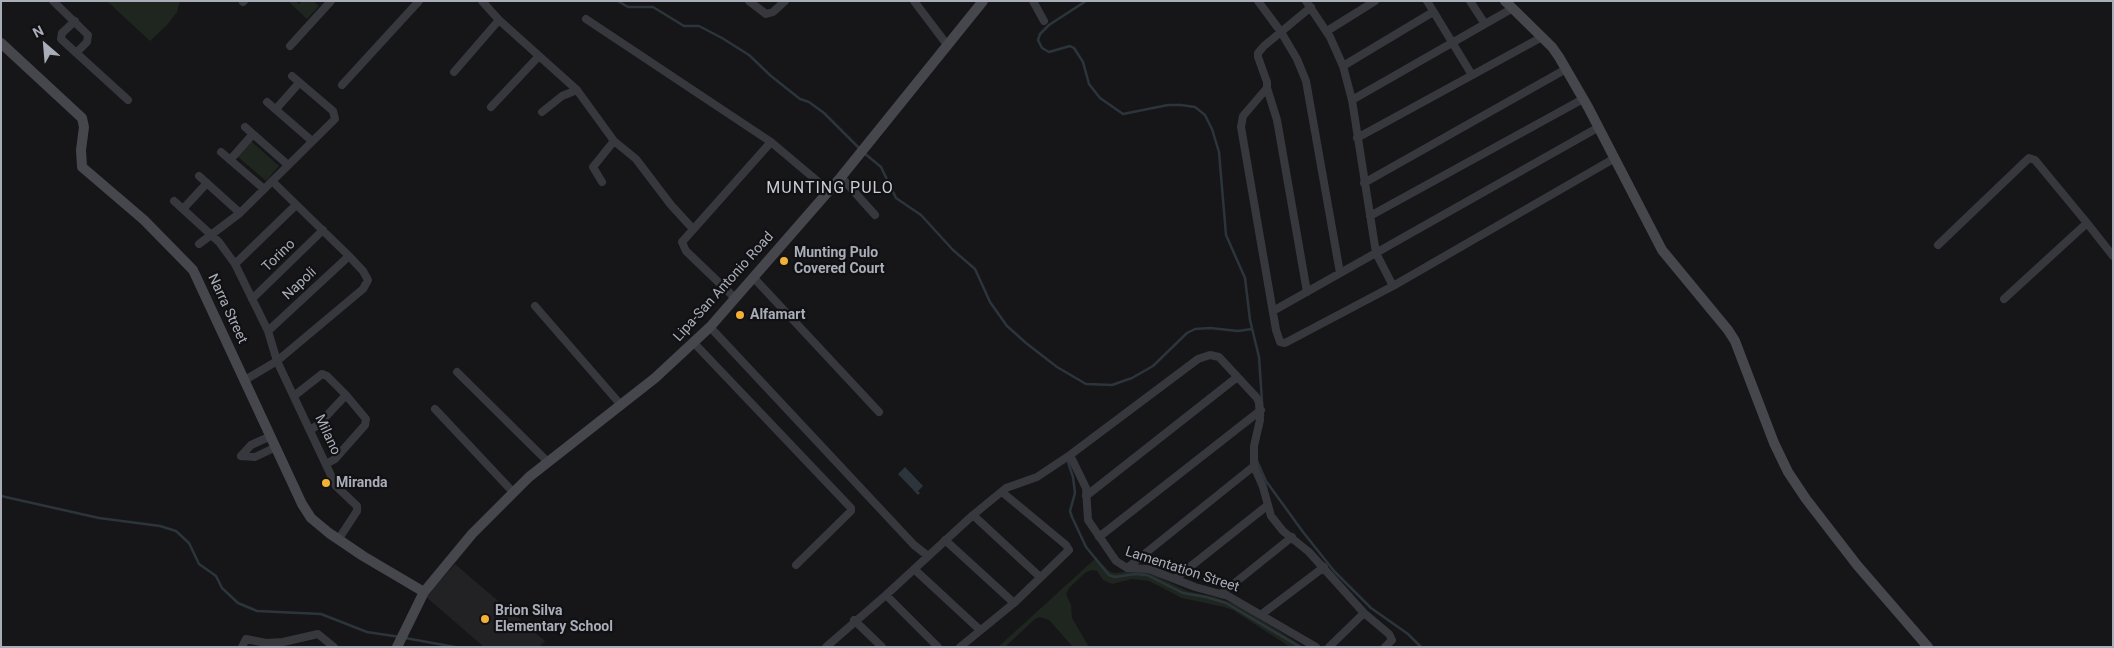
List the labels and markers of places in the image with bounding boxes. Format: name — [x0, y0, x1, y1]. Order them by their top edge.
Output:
place label: Munting Pulo Covered Court — [794, 245, 885, 278]
marker: Munting Pulo Covered Court — [778, 255, 790, 267]
place label: Alfamart — [750, 307, 805, 323]
marker: Alfamart — [734, 309, 746, 321]
place label: Miranda — [336, 475, 388, 491]
marker: Miranda — [320, 477, 332, 489]
place label: Brion Silva Elementary School — [495, 603, 613, 636]
marker: Brion Silva Elementary School — [479, 613, 491, 625]

